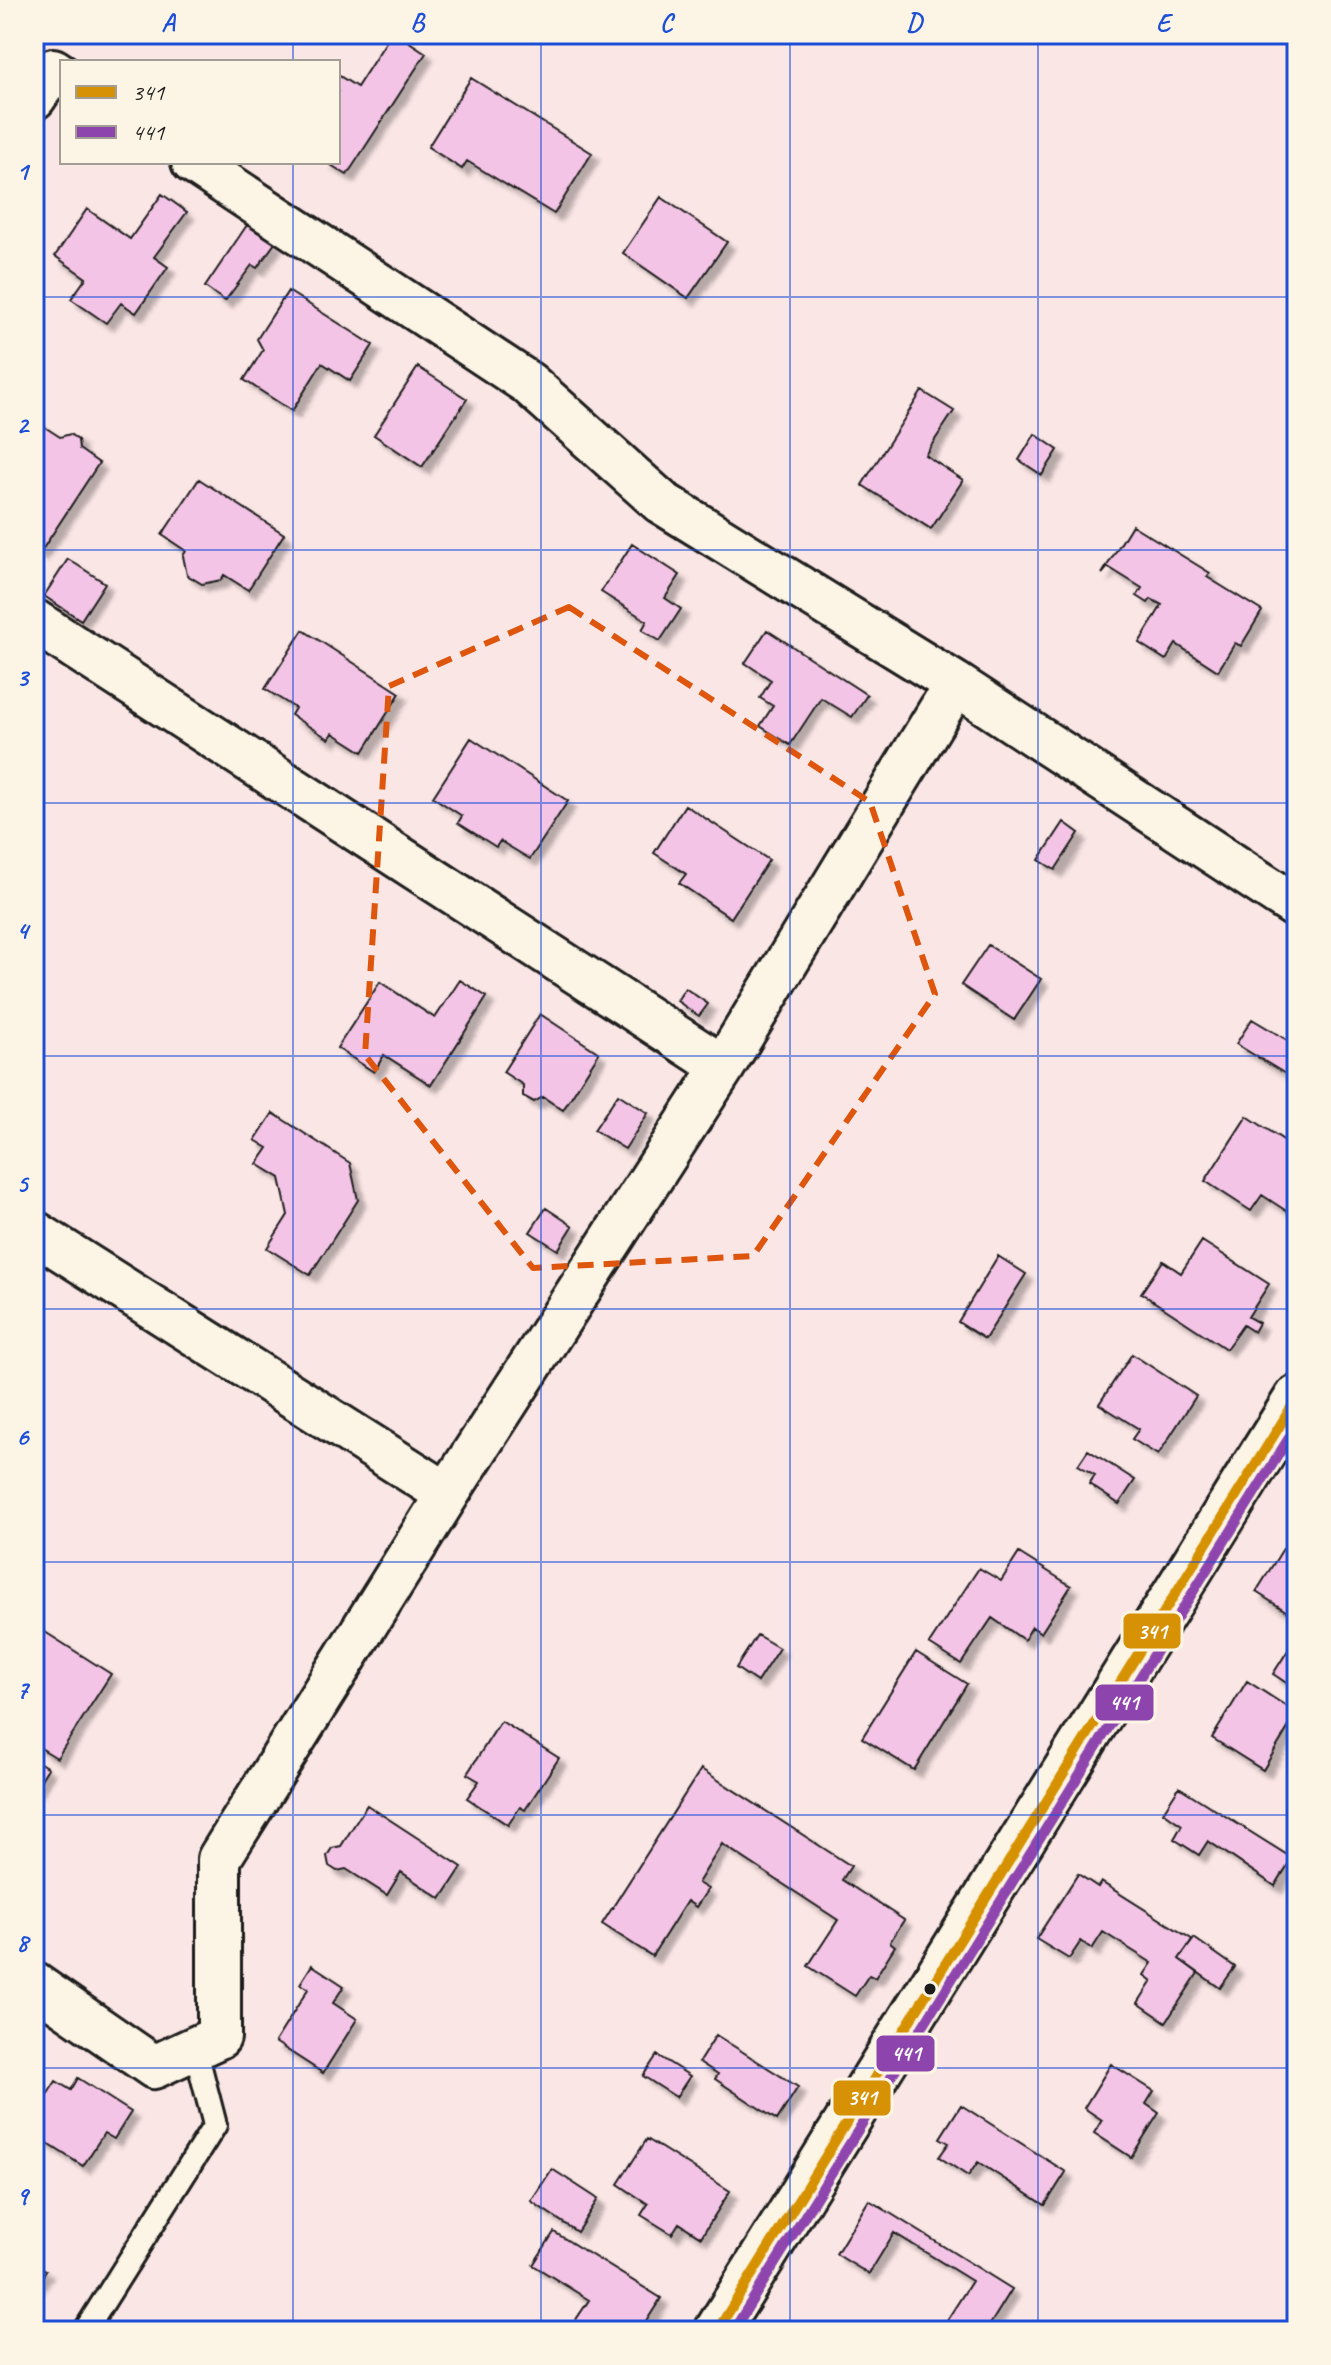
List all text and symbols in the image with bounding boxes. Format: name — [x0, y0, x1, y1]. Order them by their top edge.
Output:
text: A — [161, 6, 176, 39]
text: B — [410, 6, 426, 39]
text: C — [660, 6, 676, 39]
text: D — [906, 6, 924, 39]
text: E — [1156, 6, 1174, 39]
legend — [60, 60, 340, 164]
text: 341 — [132, 77, 166, 107]
text: 441 — [132, 117, 166, 147]
text: 1 — [16, 155, 31, 188]
text: 2 — [16, 408, 30, 441]
text: 3 — [16, 661, 30, 694]
text: 4 — [16, 914, 31, 947]
text: 5 — [16, 1167, 30, 1200]
text: 6 — [16, 1420, 30, 1453]
line badge: 341 — [1122, 1612, 1182, 1650]
text: 341 — [1137, 1618, 1169, 1646]
text: 7 — [16, 1673, 30, 1706]
line badge: 441 — [1094, 1683, 1155, 1722]
text: 441 — [1109, 1689, 1141, 1717]
text: 8 — [16, 1926, 31, 1959]
unlabelled marker — [922, 1981, 938, 1997]
line badge: 441 — [875, 2034, 936, 2073]
text: 441 — [891, 2040, 923, 2068]
line badge: 341 — [832, 2079, 892, 2117]
text: 341 — [847, 2084, 879, 2112]
text: 9 — [16, 2179, 30, 2212]

